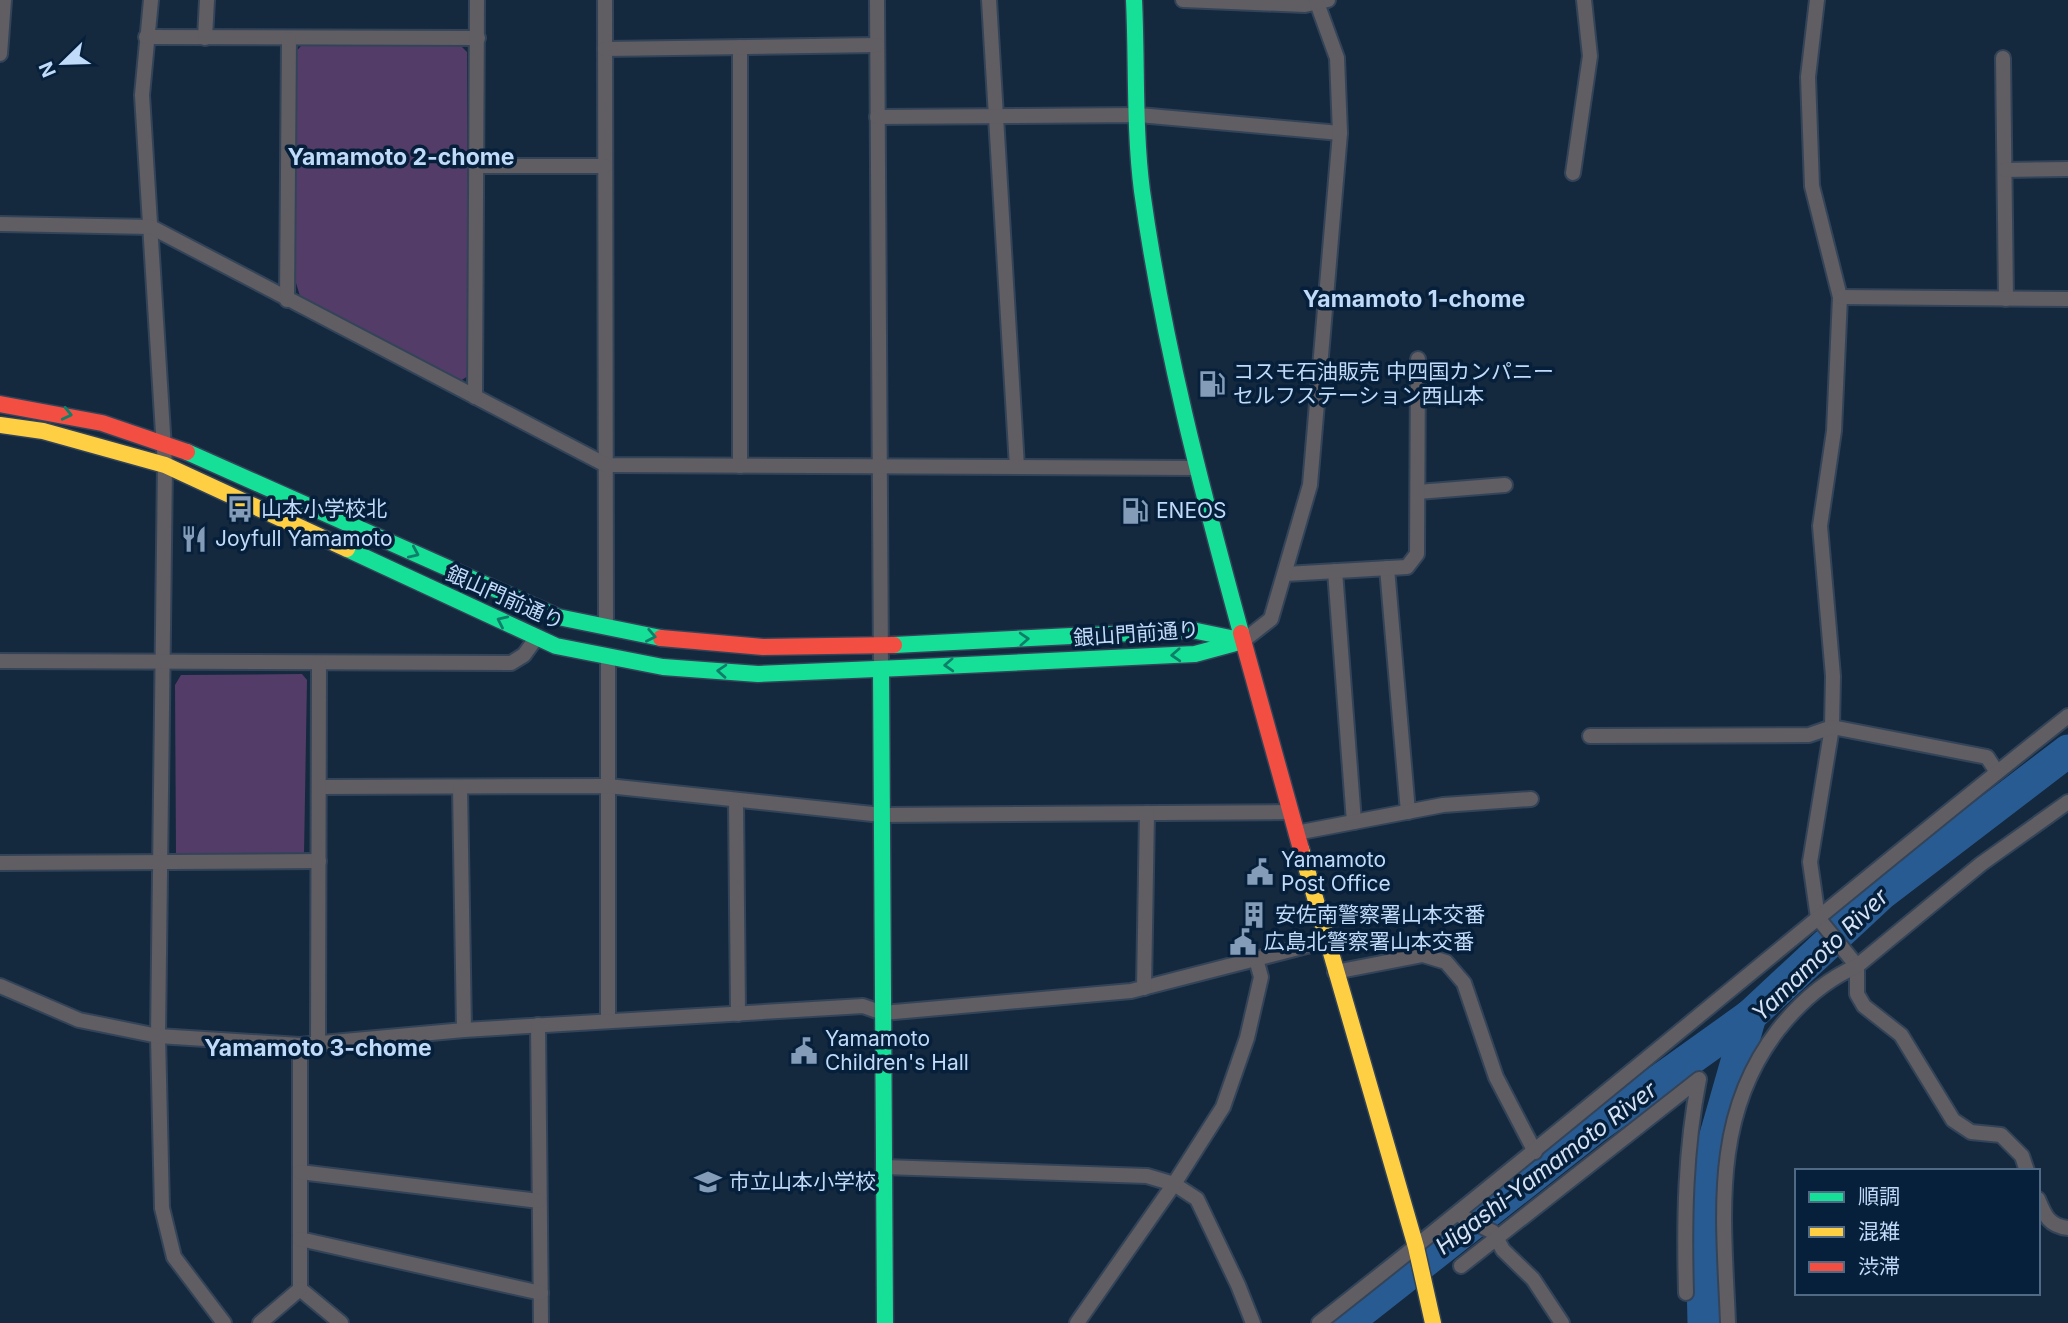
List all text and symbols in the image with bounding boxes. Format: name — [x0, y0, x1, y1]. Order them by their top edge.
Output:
north arrow — [28, 28, 98, 98]
text: N — [34, 58, 61, 81]
district label: Yamamoto 2-chome — [288, 143, 514, 171]
district label: Yamamoto 1-chome — [1303, 285, 1525, 313]
place label: コスモ石油販売 中四国カンパニー セルフステーション西山本 — [1233, 359, 1554, 408]
fuel station icon: コスモ石油販売 中四国カンパニー セルフステーション西山本 — [1197, 369, 1227, 399]
one-way arrow — [61, 406, 73, 420]
bus stop icon: 山本小学校北 — [225, 494, 255, 524]
place label: 山本小学校北 — [261, 496, 387, 521]
fuel station icon: ENEOS — [1120, 496, 1150, 526]
place label: ENEOS — [1156, 498, 1227, 523]
restaurant icon: Joyfull Yamamoto — [179, 524, 209, 554]
place label: Joyfull Yamamoto — [215, 526, 393, 551]
one-way arrow — [407, 545, 419, 559]
street label: 銀山門前通り — [443, 560, 568, 635]
one-way arrow — [497, 615, 509, 629]
street label: 銀山門前通り — [1072, 617, 1200, 650]
one-way arrow — [645, 628, 657, 643]
one-way arrow — [1019, 631, 1030, 646]
one-way arrow — [1171, 647, 1182, 662]
one-way arrow — [943, 658, 954, 673]
one-way arrow — [716, 664, 727, 679]
place label: Yamamoto Post Office — [1281, 847, 1391, 896]
public building icon: Yamamoto Post Office — [1245, 857, 1275, 887]
water label: Yamamoto River — [1746, 882, 1895, 1027]
building icon: 安佐南警察署山本交番 — [1239, 900, 1269, 930]
place label: 安佐南警察署山本交番 — [1275, 902, 1485, 927]
public building icon: 広島北警察署山本交番 — [1228, 927, 1258, 957]
place label: 広島北警察署山本交番 — [1264, 929, 1474, 954]
place label: Yamamoto Children's Hall — [825, 1026, 969, 1075]
district label: Yamamoto 3-chome — [204, 1034, 432, 1062]
public building icon: Yamamoto Children's Hall — [789, 1036, 819, 1066]
water label: Higashi-Yamamoto River — [1430, 1075, 1663, 1260]
school or university icon: 市立山本小学校 — [693, 1167, 723, 1197]
place label: 市立山本小学校 — [729, 1169, 876, 1194]
legend — [1795, 1169, 2040, 1295]
text: 順調 — [1858, 1184, 1900, 1209]
text: 混雑 — [1858, 1219, 1900, 1244]
text: 渋滞 — [1858, 1254, 1900, 1279]

